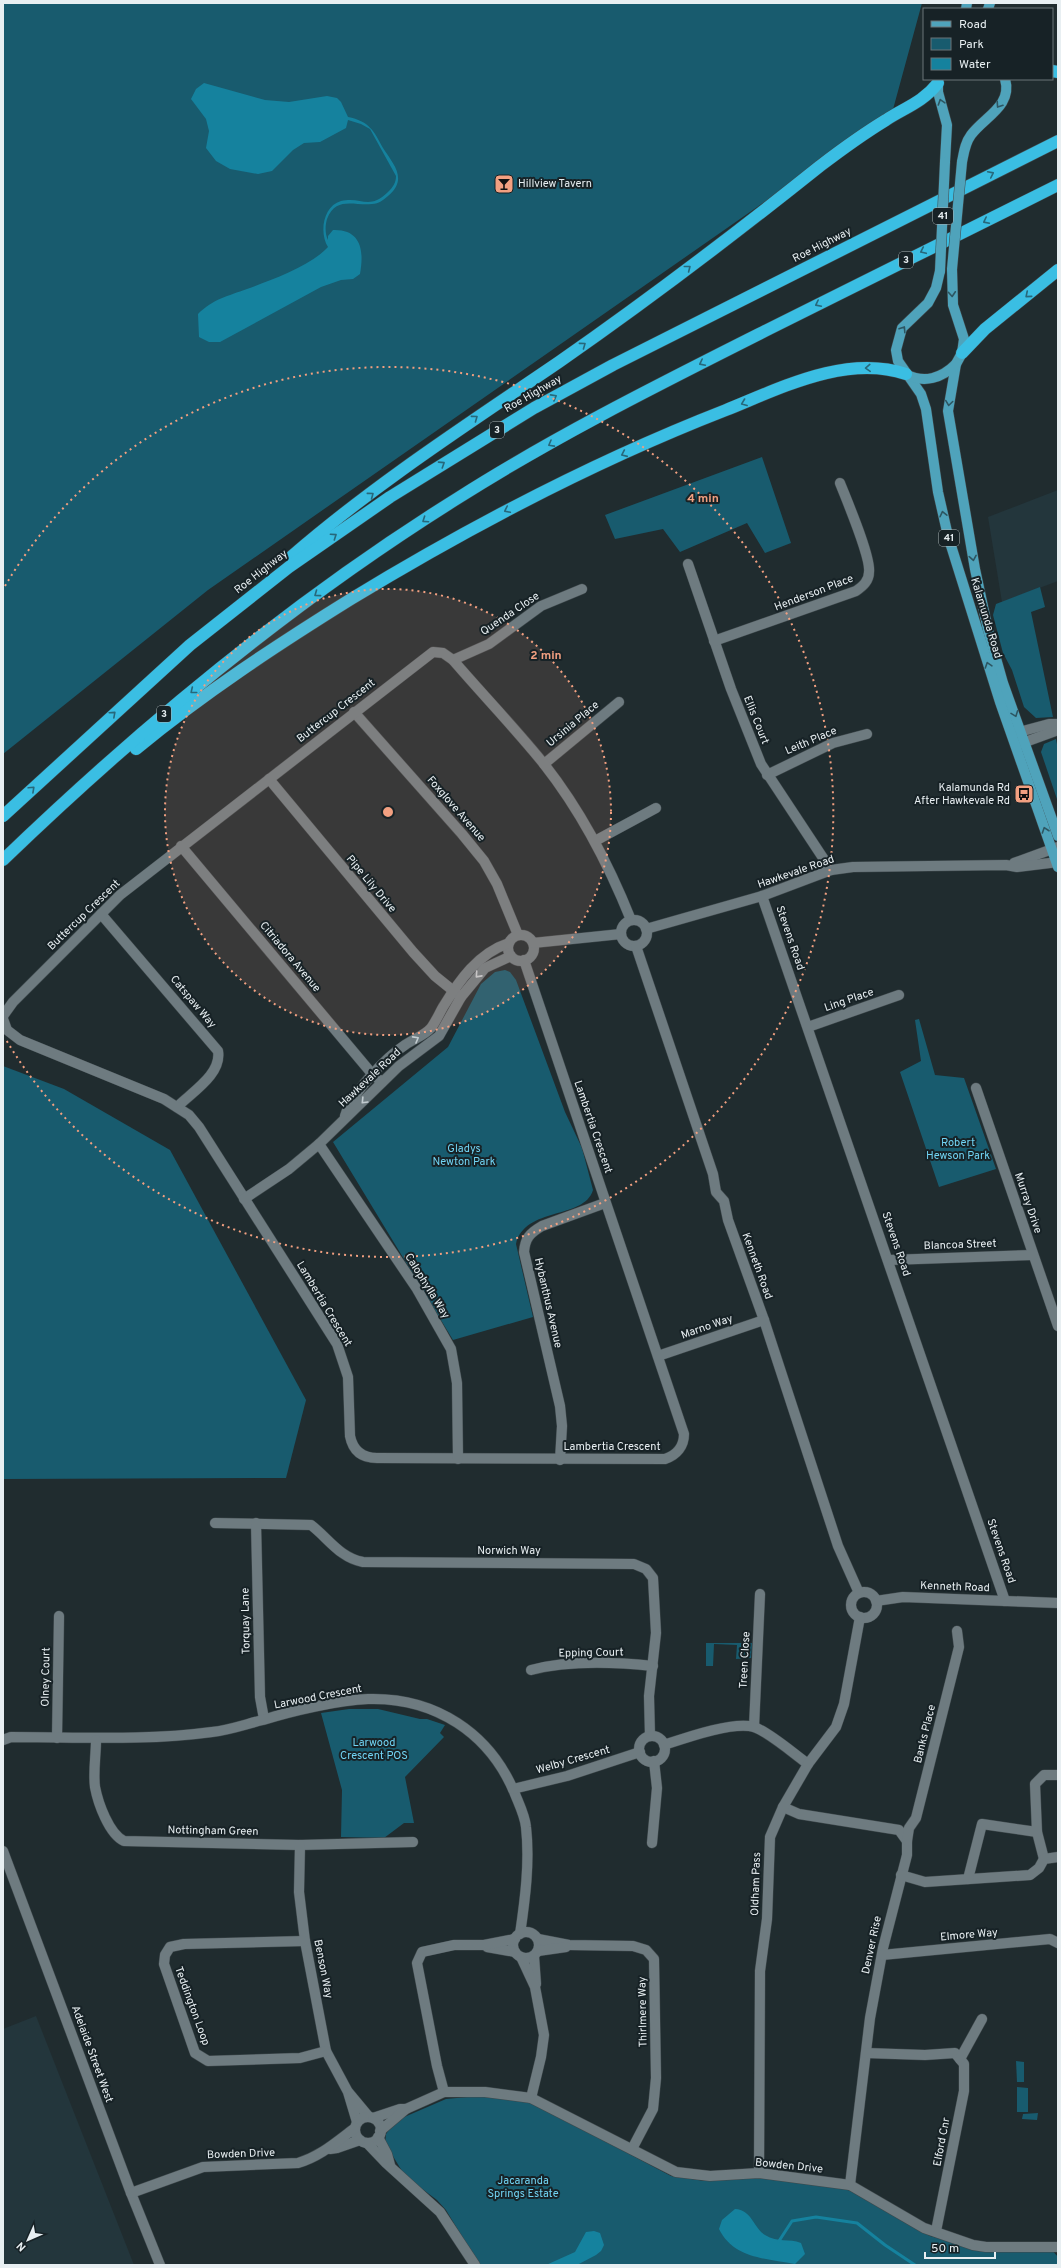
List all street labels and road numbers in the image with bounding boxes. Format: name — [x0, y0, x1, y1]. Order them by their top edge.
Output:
road number: 41 — [933, 208, 953, 224]
street label: Roe Highway — [790, 224, 854, 266]
road number: 3 — [899, 252, 913, 268]
street label: Roe Highway — [502, 372, 564, 416]
road number: 3 — [490, 422, 504, 438]
road number: 41 — [939, 530, 959, 546]
street label: Roe Highway — [231, 547, 291, 597]
street label: Henderson Place — [772, 571, 856, 615]
street label: Kalamunda Road — [967, 576, 1005, 660]
street label: Quenda Close — [478, 589, 542, 639]
street label: Buttercup Crescent — [294, 676, 378, 746]
street label: Ellis Court — [740, 694, 772, 746]
street label: Ursinia Place — [544, 698, 602, 750]
road number: 3 — [157, 706, 171, 722]
street label: Leith Place — [783, 724, 839, 758]
street label: Foxglove Avenue — [424, 773, 488, 845]
street label: Pipe Lily Drive — [343, 852, 399, 916]
street label: Hawkevale Road — [756, 852, 836, 892]
street label: Buttercup Crescent — [45, 877, 123, 953]
street label: Stevens Road — [772, 904, 808, 972]
street label: Citriadora Avenue — [256, 919, 324, 995]
street label: Catspaw Way — [167, 973, 219, 1031]
street label: Ling Place — [822, 985, 876, 1015]
street label: Hawkevale Road — [336, 1046, 404, 1110]
street label: Lambertia Crescent — [571, 1079, 615, 1175]
street label: Murray Drive — [1011, 1171, 1045, 1235]
street label: Stevens Road — [878, 1210, 914, 1278]
street label: Kenneth Road — [739, 1231, 775, 1301]
street label: Blancoa Street — [923, 1237, 997, 1253]
street label: Calophylla Way — [401, 1251, 453, 1321]
street label: Hybanthus Avenue — [531, 1256, 565, 1350]
street label: Lambertia Crescent — [293, 1259, 355, 1349]
street label: Marno Way — [679, 1312, 735, 1342]
street label: Lambertia Crescent — [563, 1440, 661, 1454]
street label: Stevens Road — [983, 1517, 1019, 1585]
street label: Norwich Way — [477, 1544, 541, 1558]
street label: Kenneth Road — [920, 1579, 990, 1595]
street label: Torquay Lane — [238, 1588, 254, 1654]
street label: Treen Close — [737, 1631, 753, 1689]
street label: Epping Court — [558, 1645, 624, 1661]
street label: Olney Court — [38, 1647, 54, 1707]
street label: Larwood Crescent — [273, 1682, 363, 1712]
street label: Banks Place — [911, 1703, 939, 1765]
street label: Welby Crescent — [534, 1743, 612, 1777]
street label: Nottingham Green — [167, 1823, 259, 1839]
street label: Oldham Pass — [748, 1852, 764, 1916]
street label: Denver Rise — [859, 1915, 885, 1975]
street label: Elmore Way — [940, 1925, 999, 1944]
street label: Benson Way — [310, 1938, 336, 2000]
street label: Teddington Loop — [171, 1965, 213, 2047]
street label: Thirlmere Way — [635, 1976, 651, 2048]
street label: Adelaide Street West — [68, 2004, 116, 2104]
street label: Elford Cnr — [930, 2116, 954, 2168]
street label: Bowden Drive — [207, 2146, 275, 2162]
street label: Bowden Drive — [754, 2155, 824, 2177]

